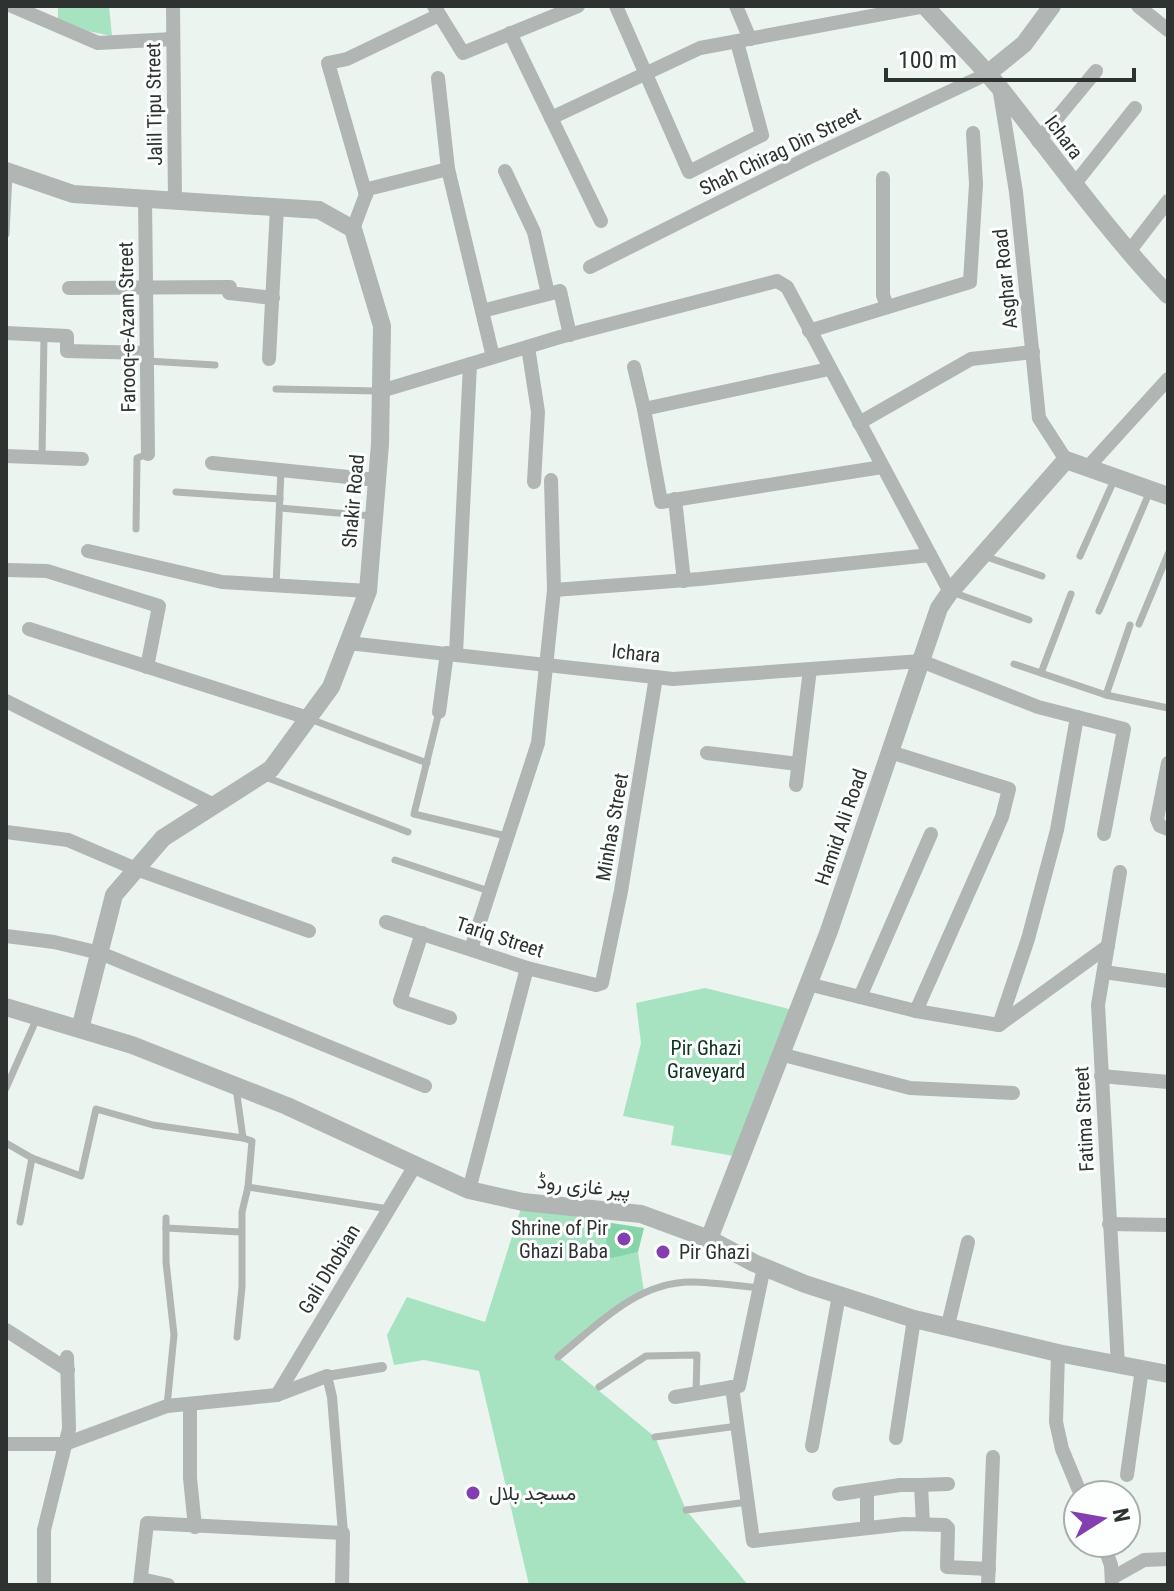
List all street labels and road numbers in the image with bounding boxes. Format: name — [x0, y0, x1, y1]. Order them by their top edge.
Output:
street label: Jalil Tipu Street — [141, 42, 167, 166]
street label: Shah Chirag Din Street — [695, 102, 865, 200]
street label: Ichara — [1040, 110, 1088, 164]
street label: Asghar Road — [988, 228, 1022, 330]
street label: Farooq-e-Azam Street — [114, 241, 140, 413]
street label: Shakir Road — [337, 453, 369, 549]
street label: Ichara — [610, 639, 662, 667]
street label: Hamid Ali Road — [810, 766, 872, 888]
street label: Minhas Street — [591, 771, 633, 883]
street label: Tariq Street — [453, 912, 547, 963]
street label: Fatima Street — [1069, 1066, 1099, 1172]
street label: پیر غازی روڈ — [536, 1169, 632, 1205]
street label: Gali Dhobian — [293, 1220, 365, 1318]

